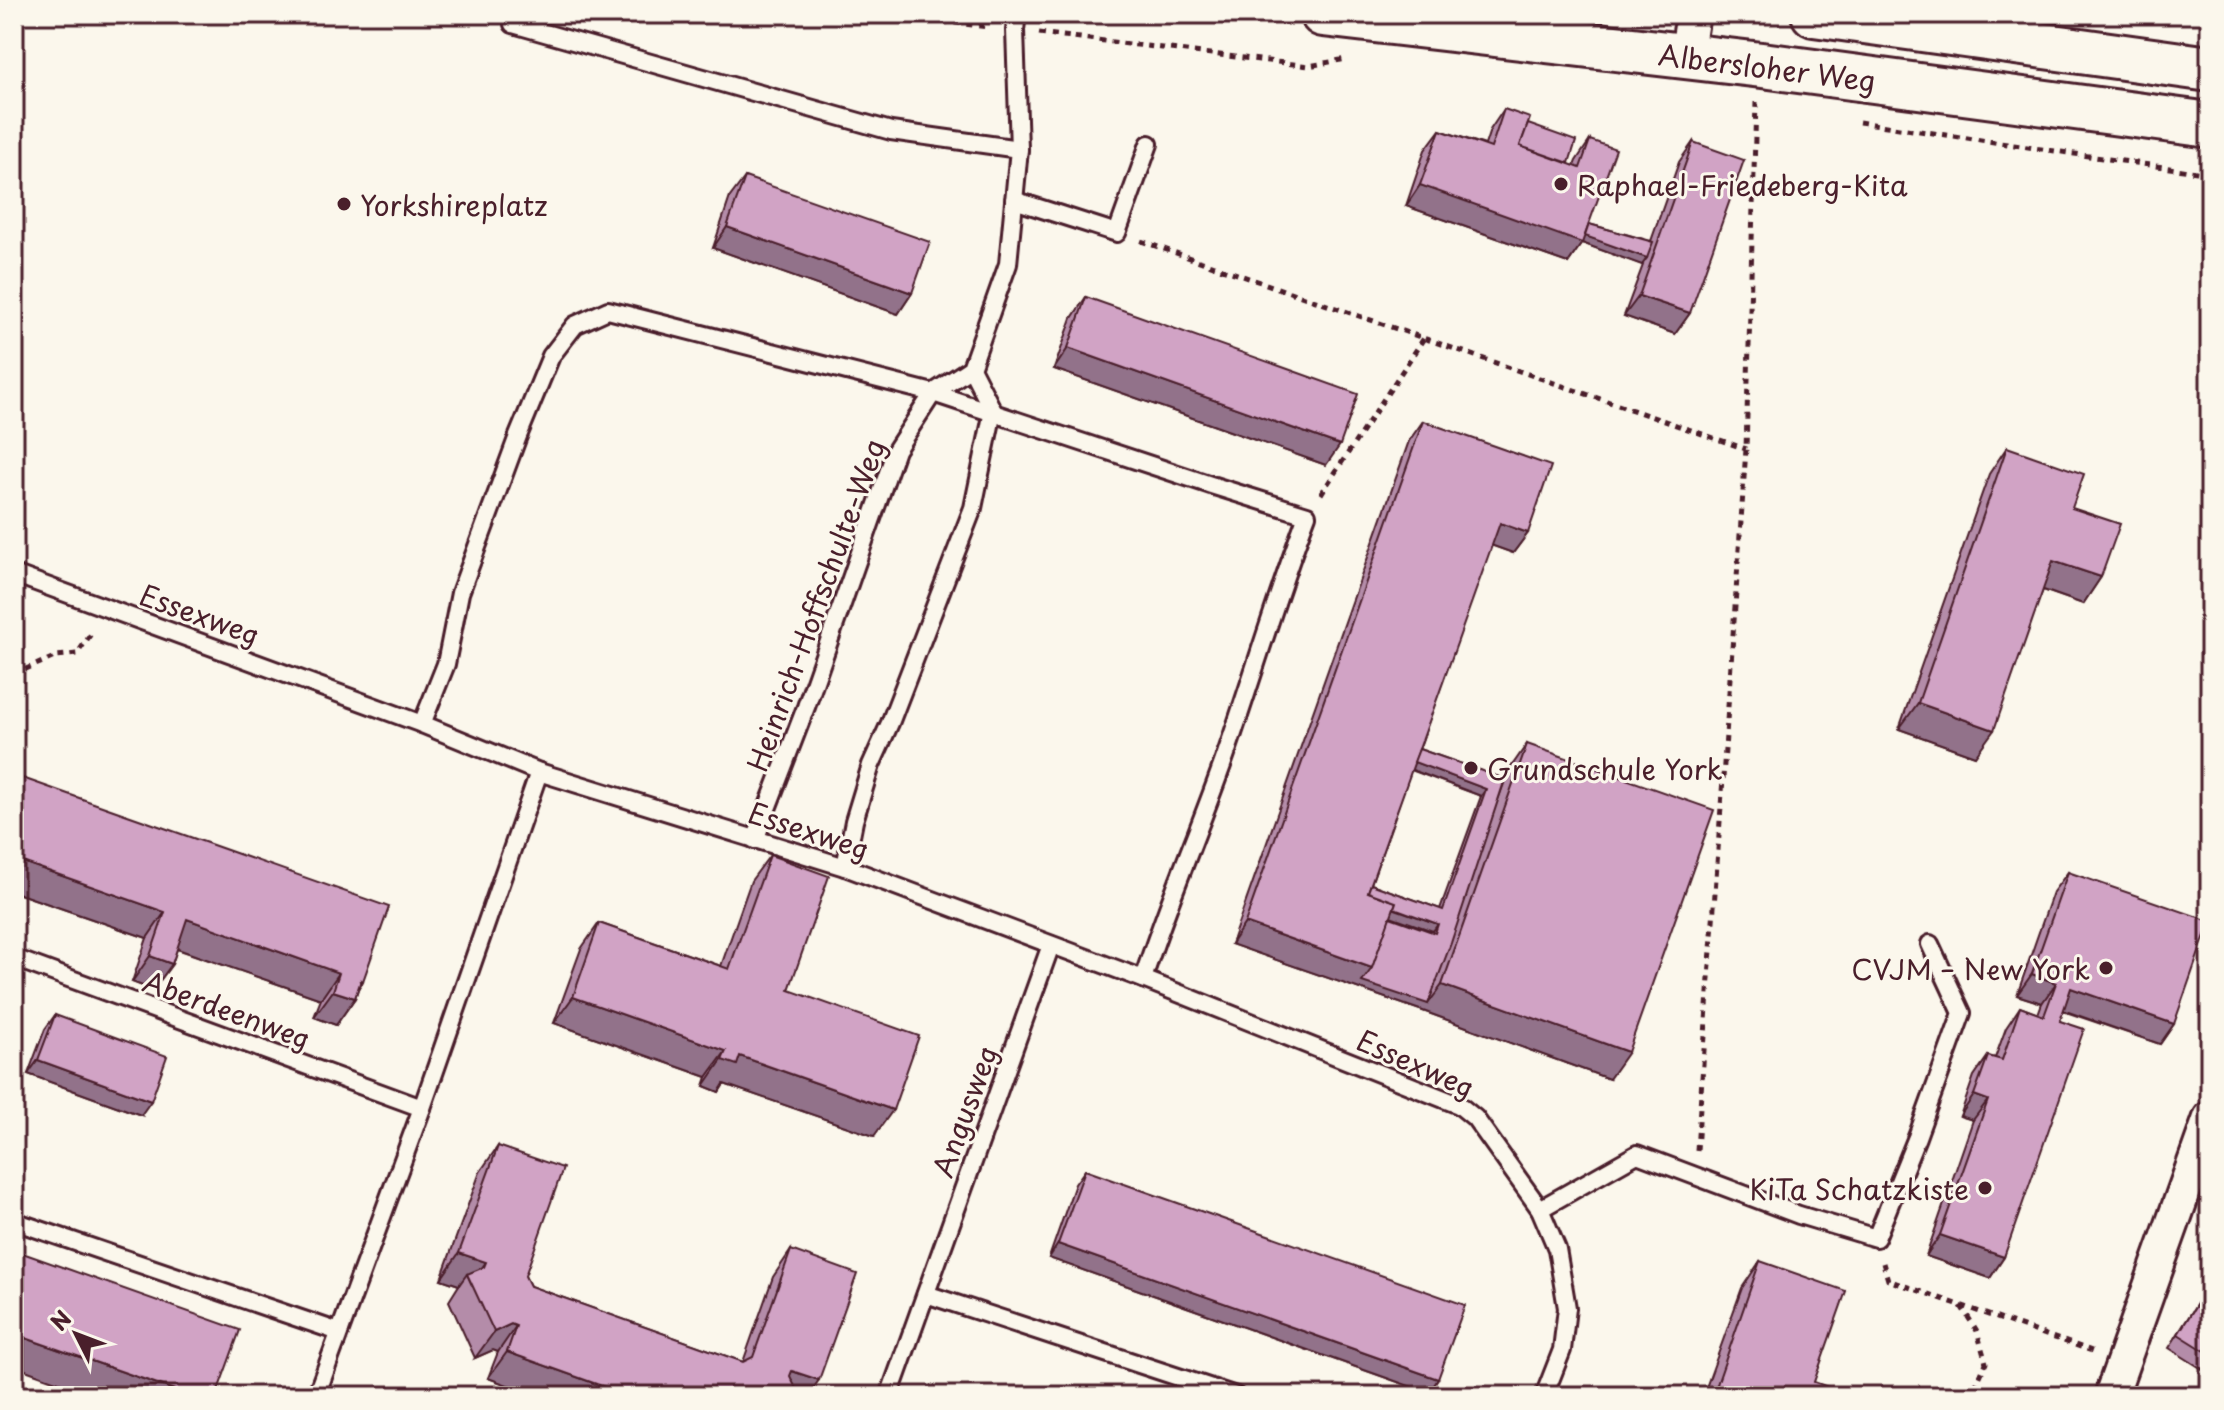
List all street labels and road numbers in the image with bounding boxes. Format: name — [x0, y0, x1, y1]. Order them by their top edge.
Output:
street label: Albersloher Weg — [1656, 32, 1878, 102]
street label: Heinrich-Hoffschulte-Weg — [735, 433, 895, 777]
street label: Essexweg — [134, 572, 266, 656]
street label: Essexweg — [743, 790, 875, 870]
street label: Aberdeenweg — [137, 959, 317, 1059]
street label: Essexweg — [1350, 1018, 1482, 1108]
street label: Angusweg — [920, 1039, 1008, 1183]

